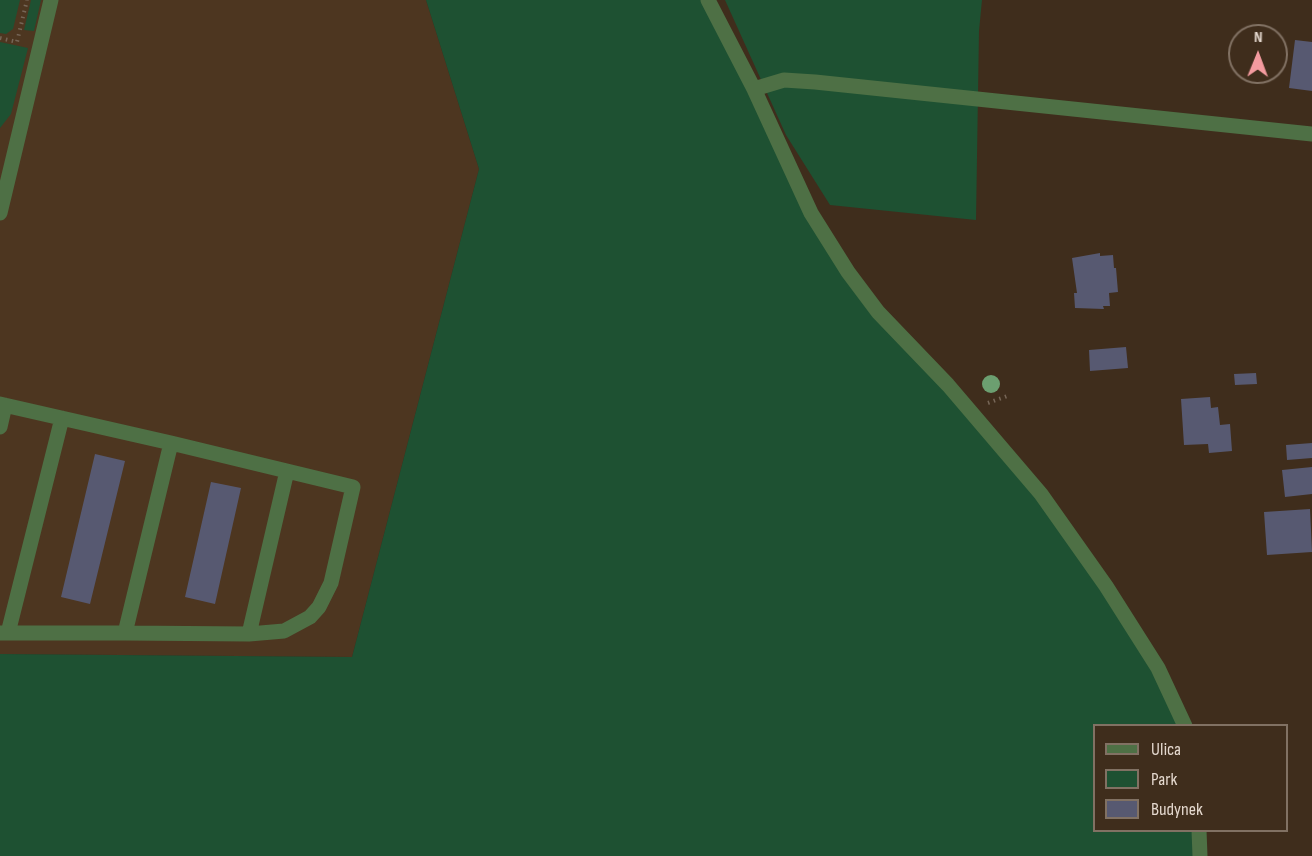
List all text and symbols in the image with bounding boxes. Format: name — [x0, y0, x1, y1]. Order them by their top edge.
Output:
north arrow — [1228, 24, 1288, 84]
text: N — [1254, 28, 1263, 47]
legend — [1093, 724, 1288, 832]
text: Ulica — [1151, 739, 1181, 760]
text: Park — [1151, 769, 1177, 790]
text: Budynek — [1151, 799, 1203, 820]

